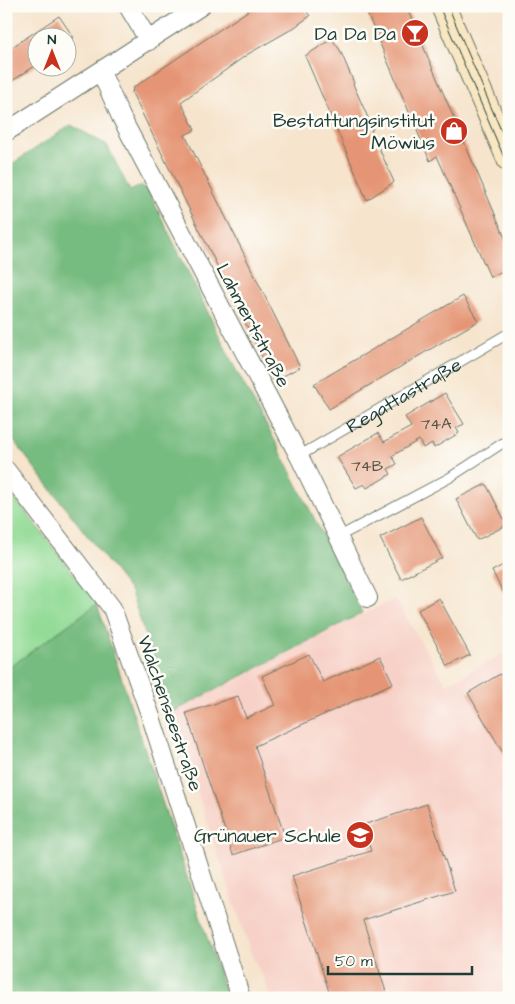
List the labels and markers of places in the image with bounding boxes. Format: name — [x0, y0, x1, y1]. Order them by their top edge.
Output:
bar icon: Da Da Da — [400, 18, 430, 48]
place label: Da Da Da — [315, 21, 396, 48]
place label: Bestattungsinstitut Möwius — [273, 108, 435, 157]
shop icon: Bestattungsinstitut Möwius — [439, 116, 469, 146]
school or university icon: Grünauer Schule — [345, 820, 375, 850]
place label: Grünauer Schule — [194, 823, 341, 850]

